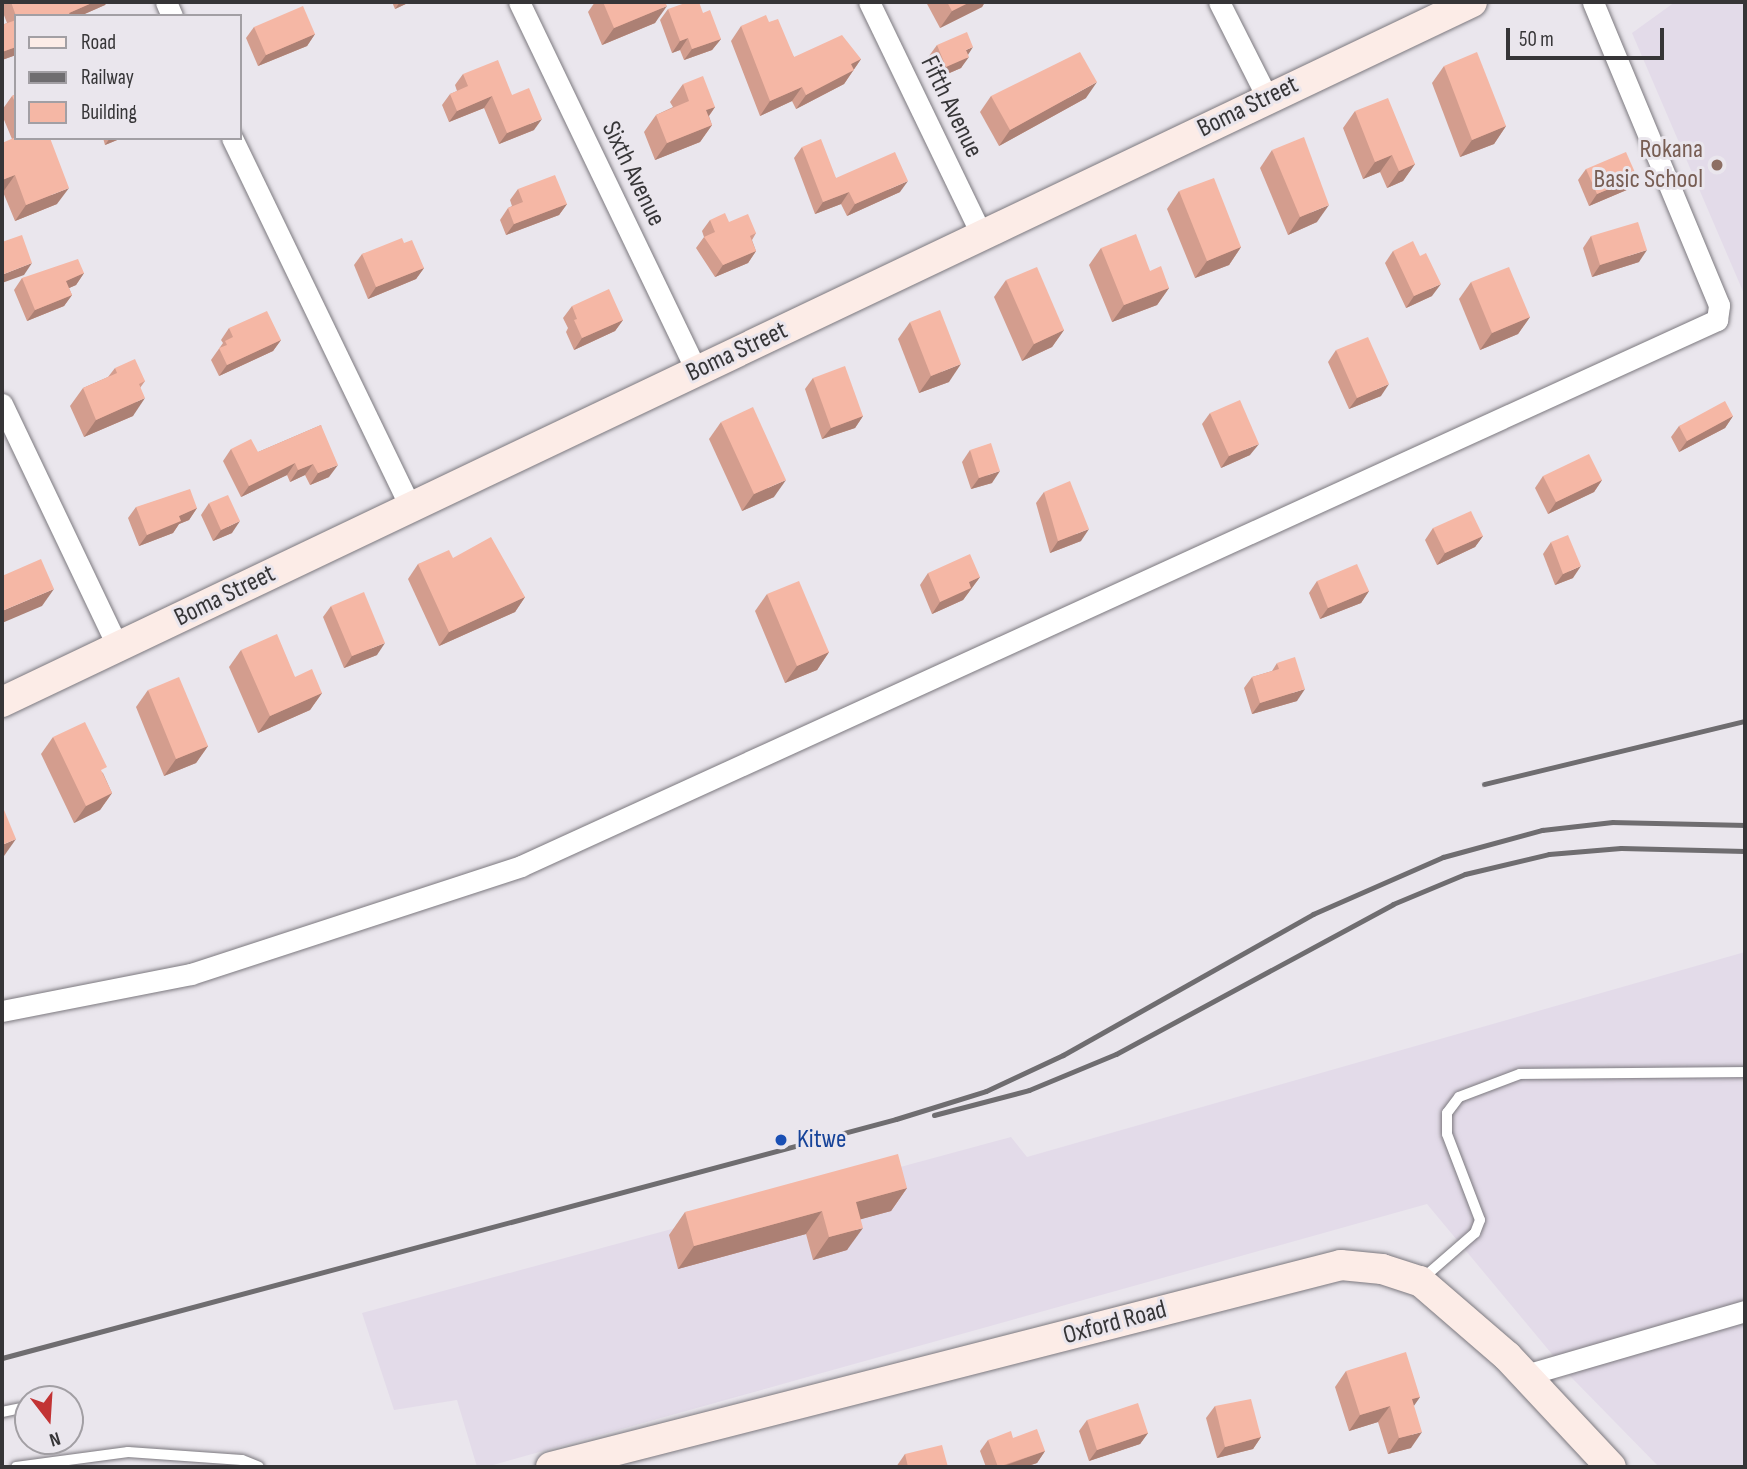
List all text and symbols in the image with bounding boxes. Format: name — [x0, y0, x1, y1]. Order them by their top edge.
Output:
legend — [14, 14, 242, 140]
scale bar — [1509, 14, 1666, 58]
text: 50 m — [1519, 27, 1554, 52]
text: Road — [81, 30, 116, 55]
street label: Fifth Avenue — [913, 51, 989, 163]
text: Railway — [81, 65, 134, 90]
street label: Boma Street — [1193, 69, 1303, 145]
text: Building — [81, 100, 137, 125]
street label: Sixth Avenue — [594, 117, 672, 231]
place label: Rokana Basic School — [1594, 134, 1703, 196]
marker: Rokana Basic School — [1709, 157, 1725, 173]
street label: Boma Street — [681, 315, 793, 389]
street label: Boma Street — [170, 558, 280, 634]
place label: Kitwe — [797, 1124, 847, 1156]
marker: Kitwe — [771, 1130, 791, 1150]
street label: Oxford Road — [1060, 1294, 1170, 1352]
north arrow — [14, 1385, 84, 1455]
text: N — [46, 1426, 63, 1451]

